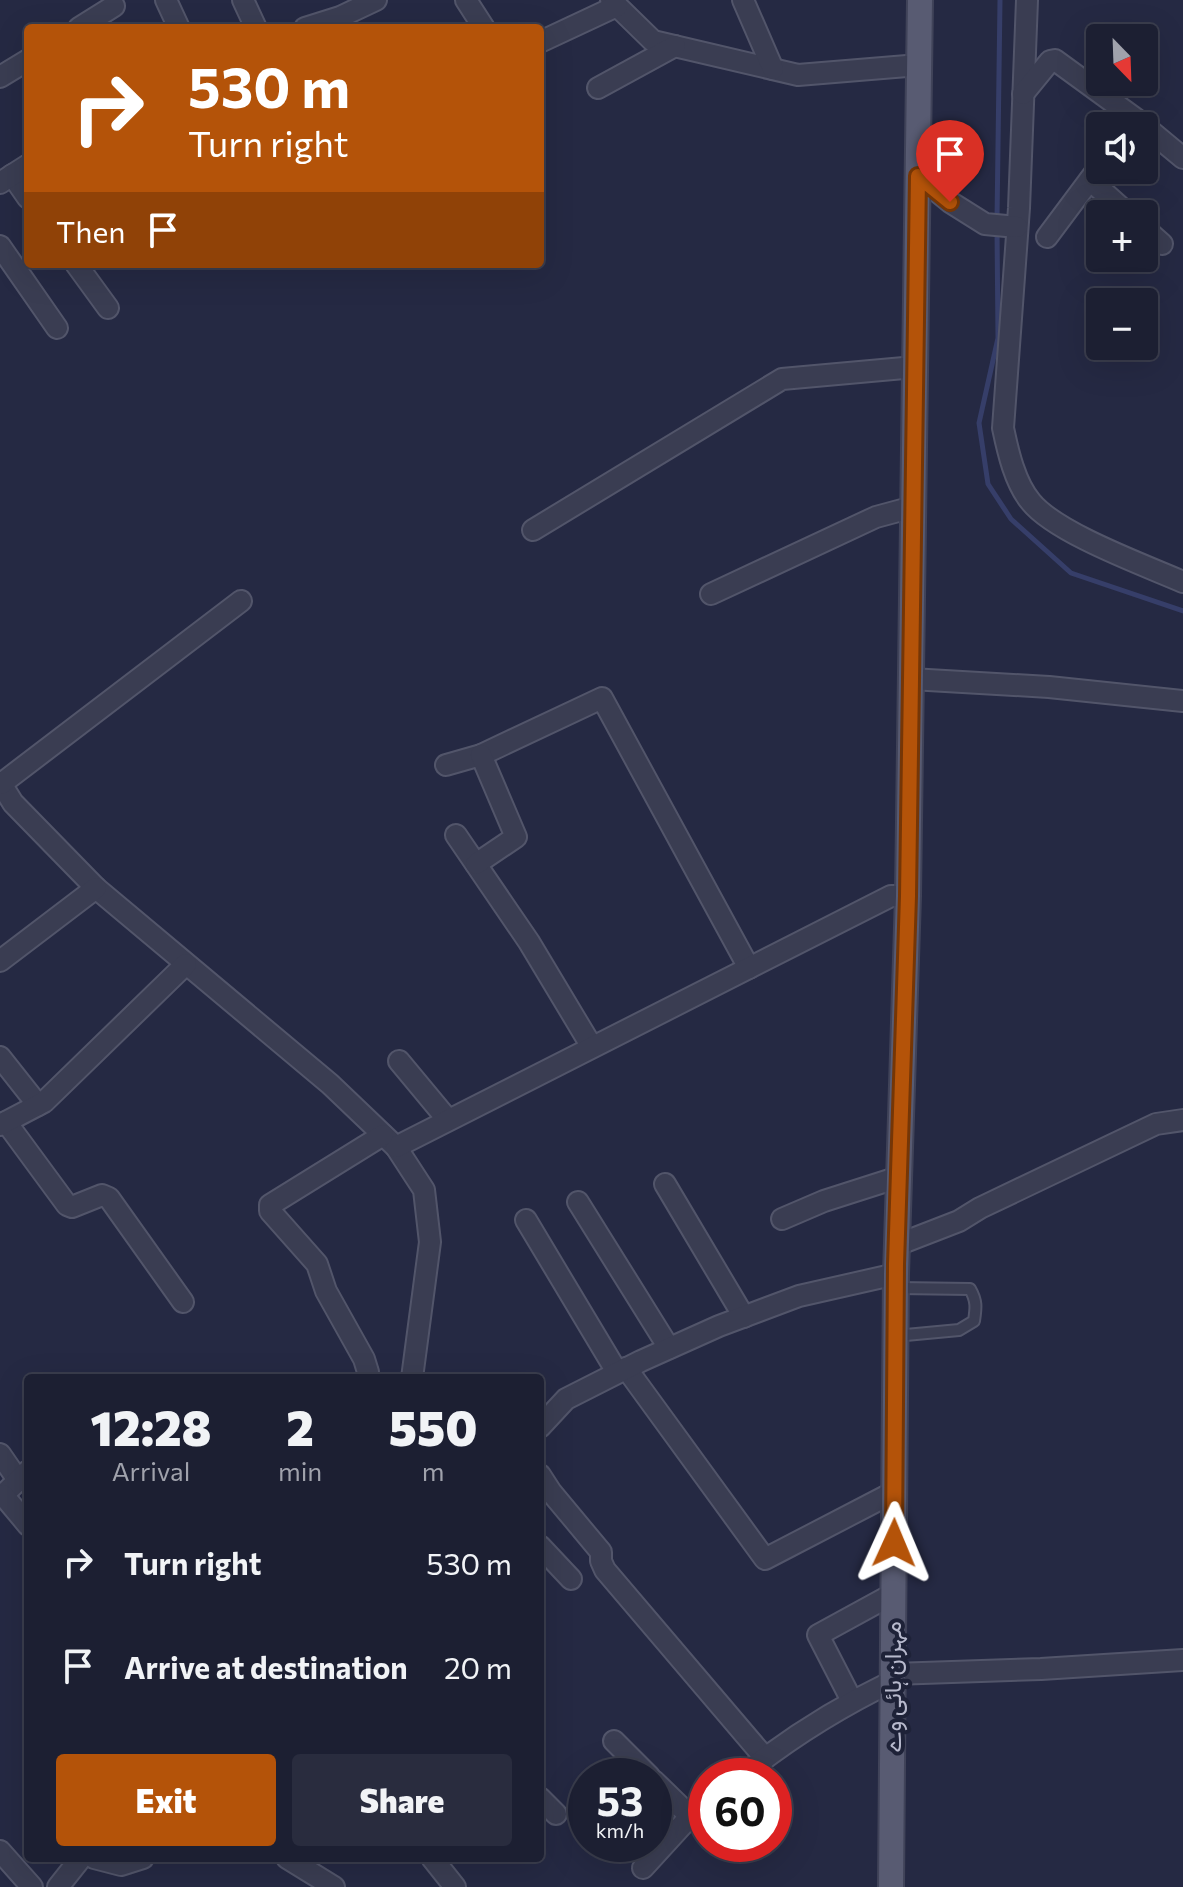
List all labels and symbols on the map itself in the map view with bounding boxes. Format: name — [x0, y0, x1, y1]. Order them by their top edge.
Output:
north arrow — [1086, 24, 1158, 96]
pin — [916, 120, 984, 202]
position arrow — [852, 1501, 936, 1585]
street label: مہران ہائی وے — [877, 1621, 909, 1753]
speed limit sign: 60 — [688, 1758, 792, 1862]

